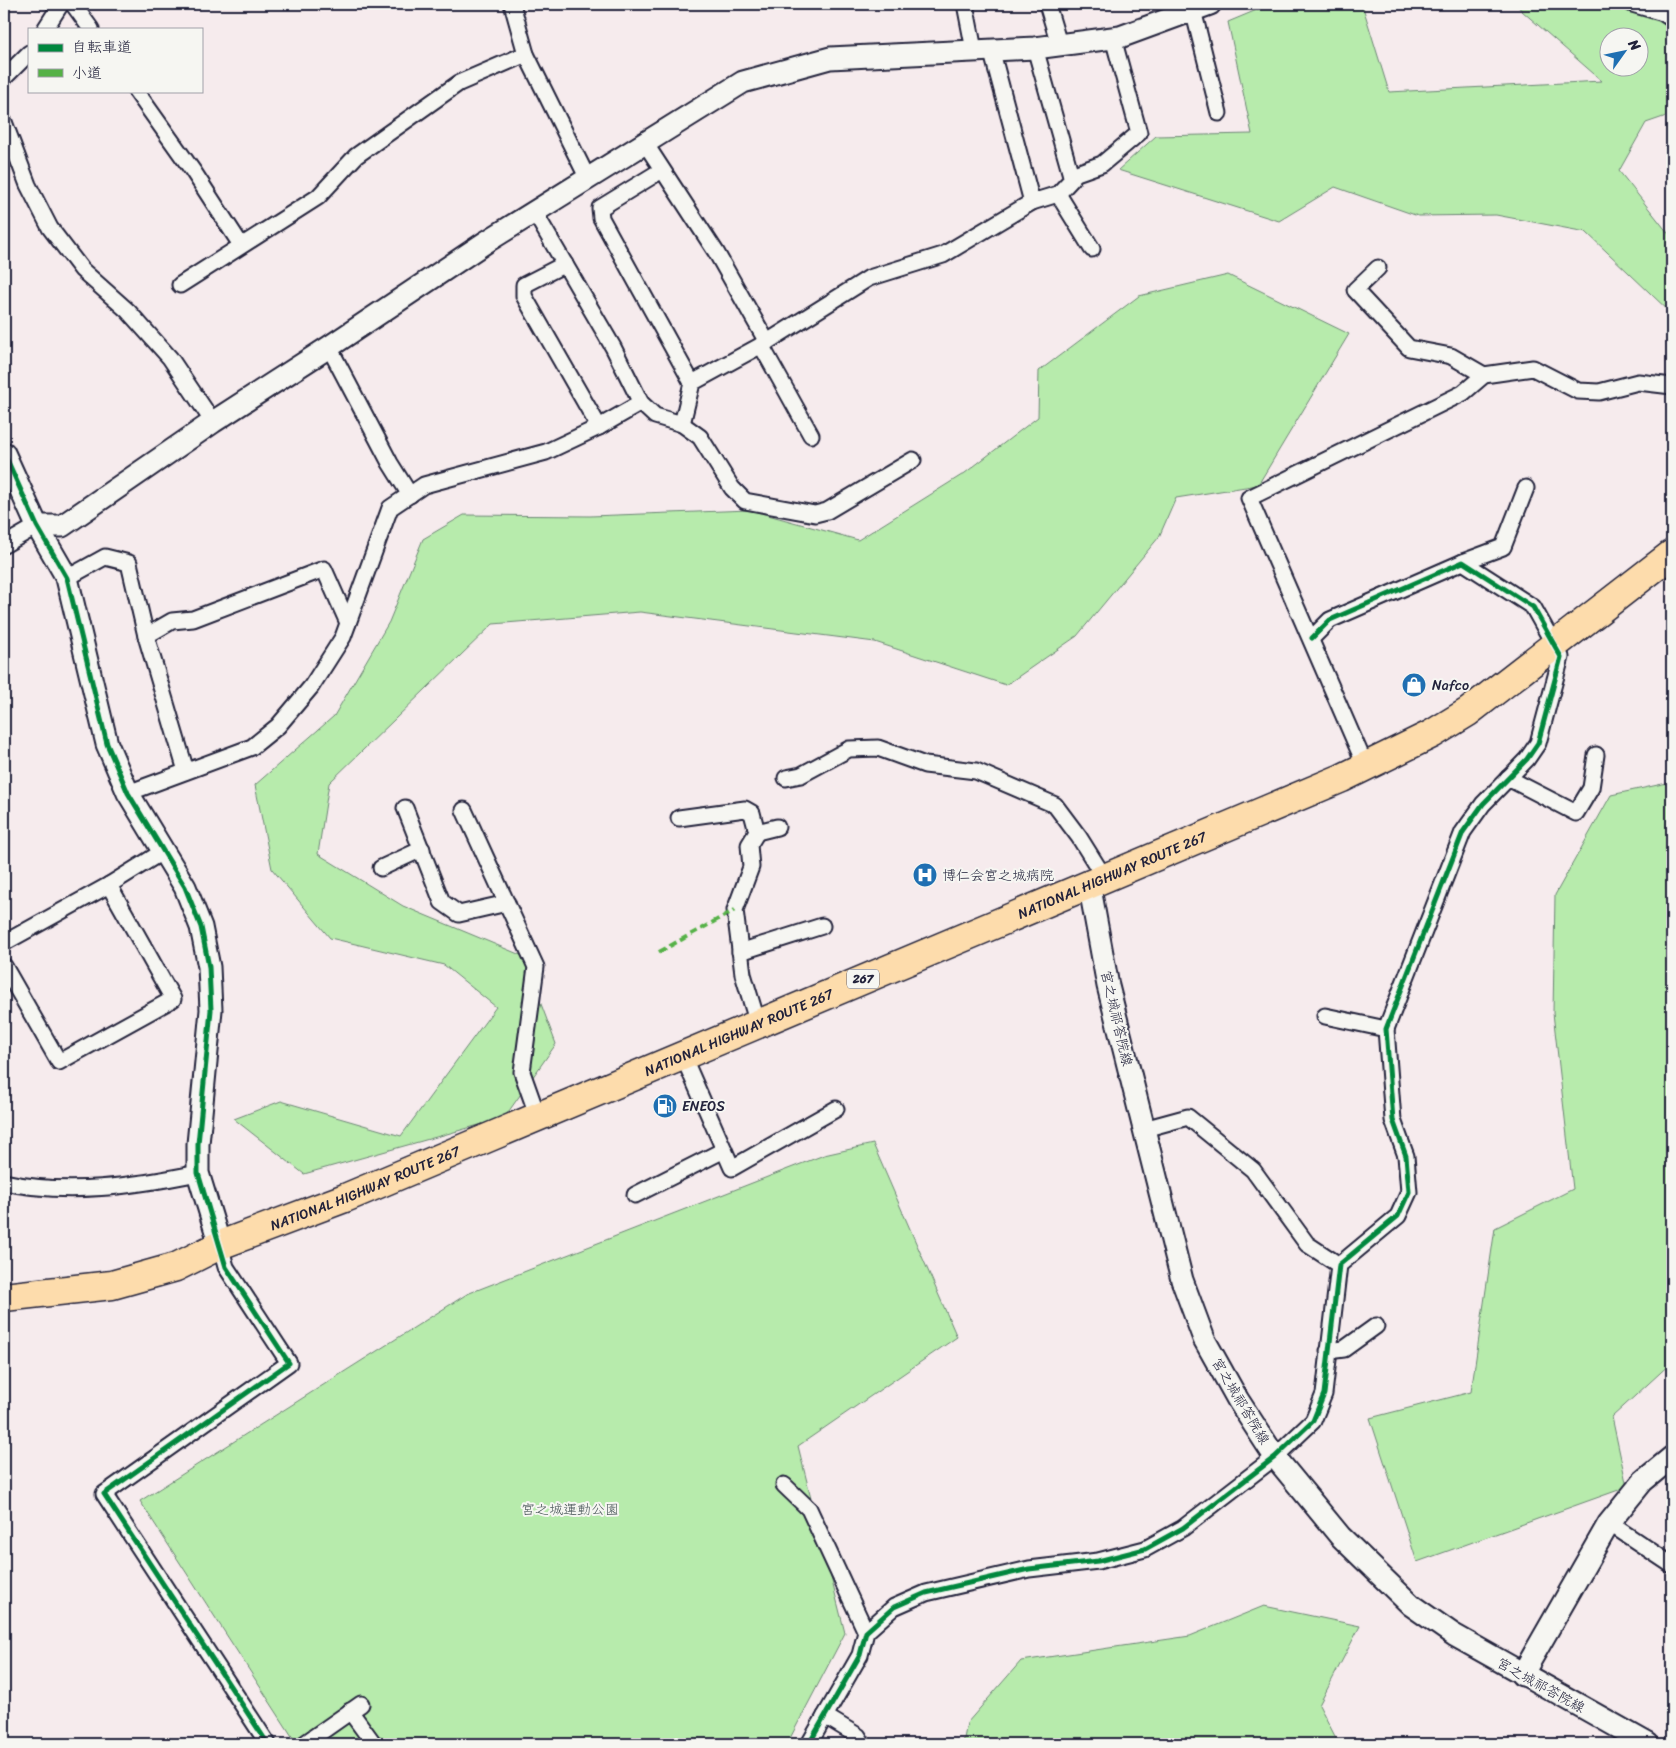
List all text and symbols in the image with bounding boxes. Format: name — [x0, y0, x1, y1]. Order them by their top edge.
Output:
legend — [28, 28, 202, 92]
north arrow — [1598, 28, 1648, 78]
text: N — [1621, 33, 1648, 56]
text: 自転車道 — [72, 34, 132, 60]
text: 小道 — [72, 60, 102, 86]
shop icon: Nafco — [1401, 672, 1427, 698]
place label: Nafco — [1432, 673, 1469, 698]
street label: NATIONAL HIGHWAY ROUTE 267 — [1014, 824, 1211, 926]
hospital icon: 博仁会宮之城病院 — [912, 862, 938, 888]
place label: 博仁会宮之城病院 — [942, 863, 1054, 888]
street label: 宮之城祁答院線 — [1093, 968, 1140, 1069]
road number: 267 — [847, 970, 879, 989]
street label: NATIONAL HIGHWAY ROUTE 267 — [640, 981, 838, 1084]
fuel station icon: ENEOS — [652, 1093, 678, 1119]
place label: ENEOS — [682, 1094, 725, 1119]
street label: NATIONAL HIGHWAY ROUTE 267 — [267, 1139, 465, 1238]
street label: 宮之城祁答院線 — [1205, 1353, 1277, 1450]
park label: 宮之城運動公園 — [521, 1497, 619, 1522]
street label: 宮之城祁答院線 — [1492, 1651, 1590, 1720]

